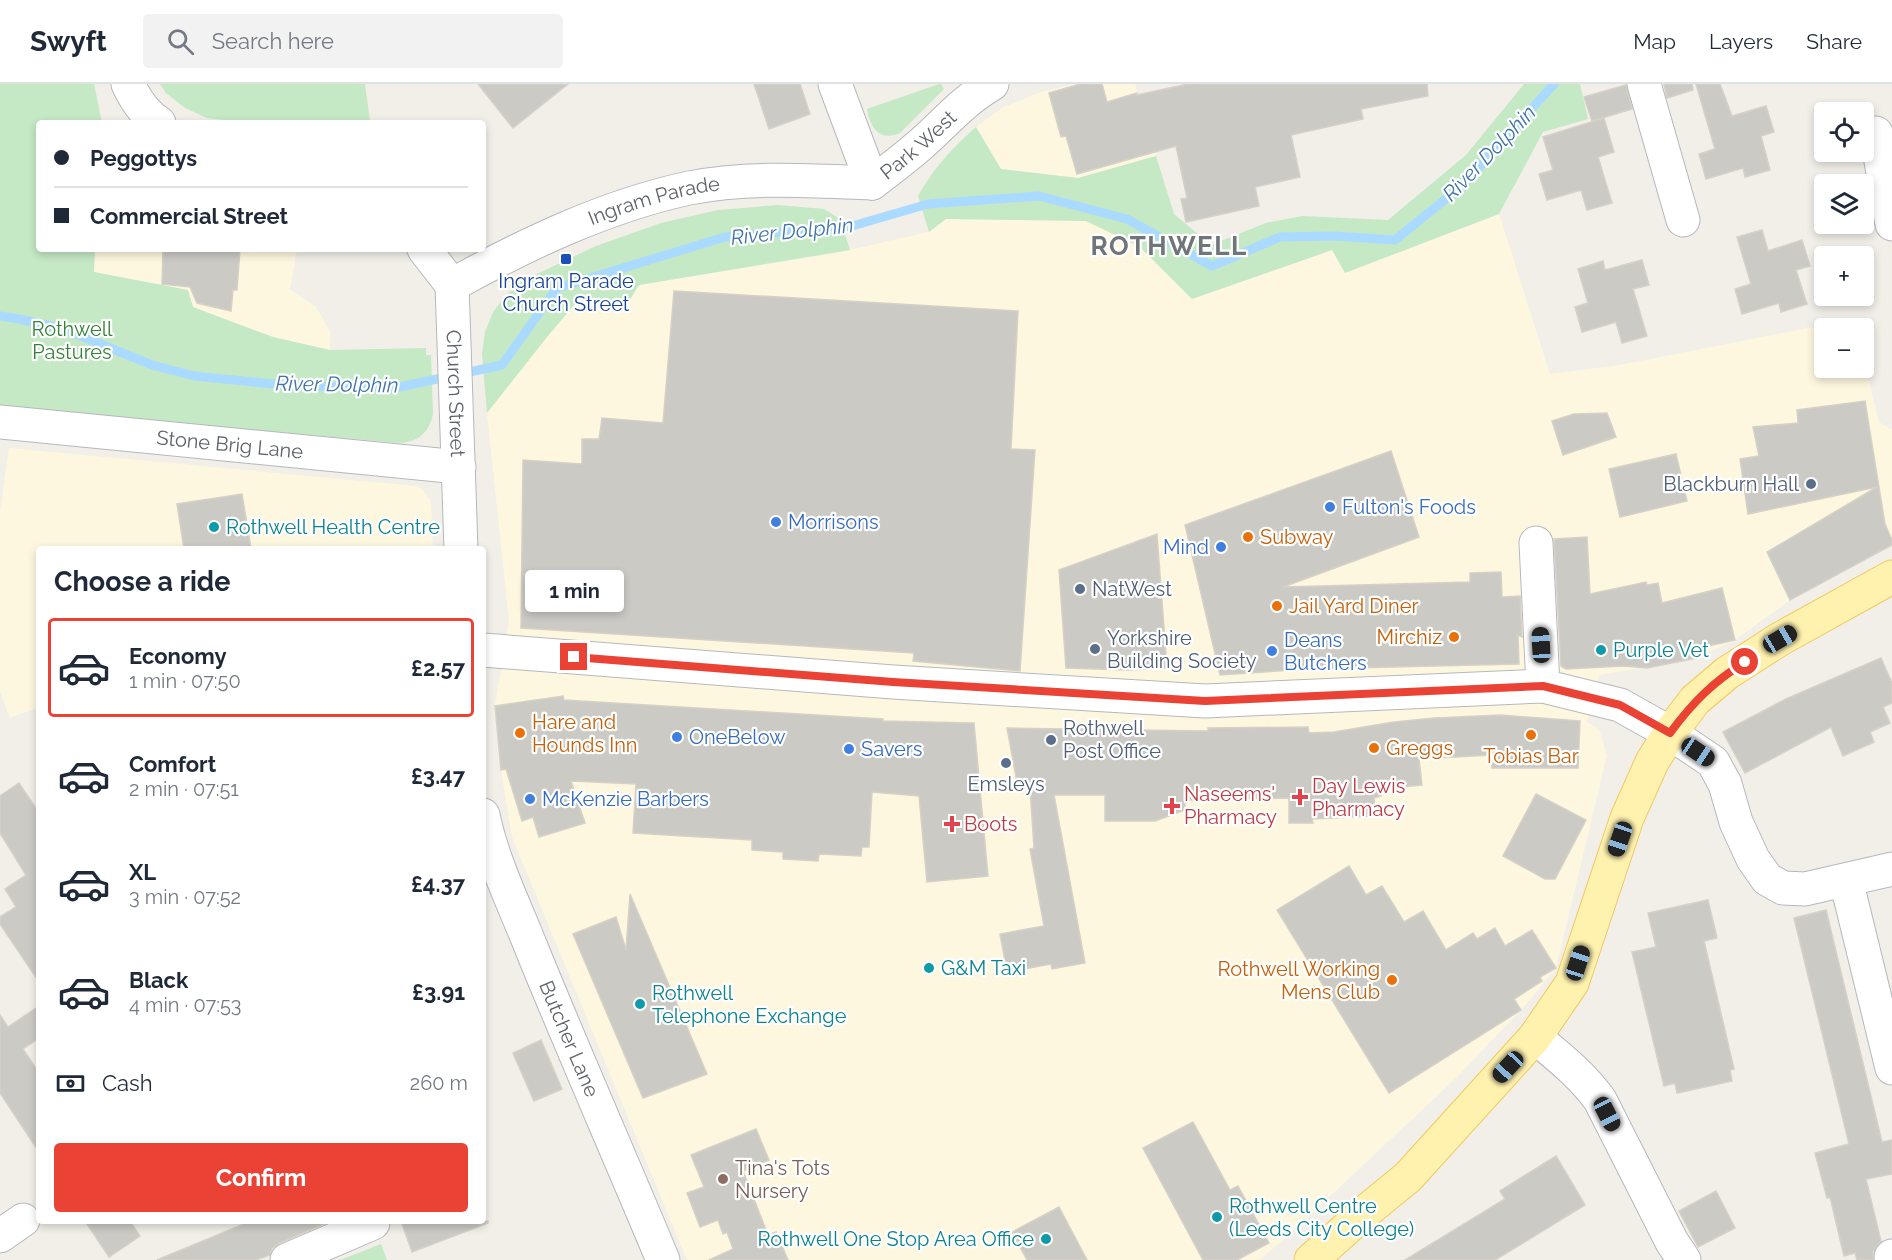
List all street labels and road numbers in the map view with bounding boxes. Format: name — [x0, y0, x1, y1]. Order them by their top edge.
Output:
street label: Park West — [875, 105, 961, 184]
street label: Ingram Parade — [585, 171, 721, 230]
street label: Church Street — [442, 329, 470, 458]
street label: Stone Brig Lane — [155, 425, 305, 464]
street label: Butcher Lane — [534, 977, 604, 1101]

